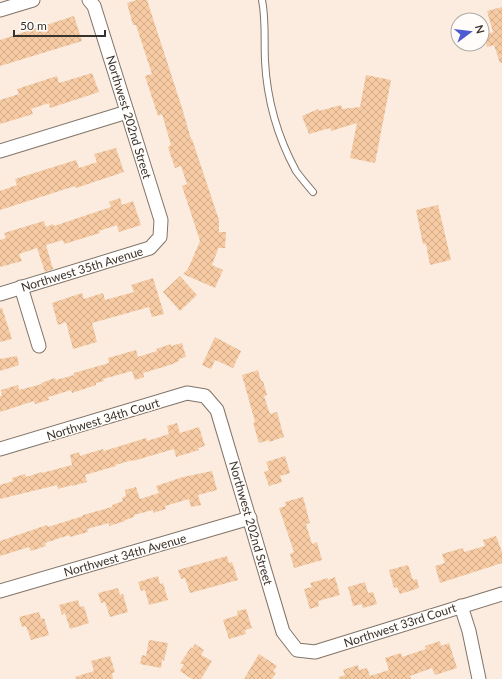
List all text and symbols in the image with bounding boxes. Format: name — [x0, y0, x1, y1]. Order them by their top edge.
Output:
scale bar — [14, 12, 105, 38]
north arrow — [450, 12, 490, 52]
text: 50 m — [20, 18, 47, 33]
text: N — [473, 24, 488, 35]
street label: Northwest 202nd Street — [103, 53, 155, 181]
street label: Northwest 35th Avenue — [19, 243, 145, 295]
street label: Northwest 34th Court — [45, 394, 162, 443]
street label: Northwest 202nd Street — [226, 459, 276, 587]
street label: Northwest 34th Avenue — [62, 530, 188, 580]
street label: Northwest 33rd Court — [342, 600, 459, 650]

